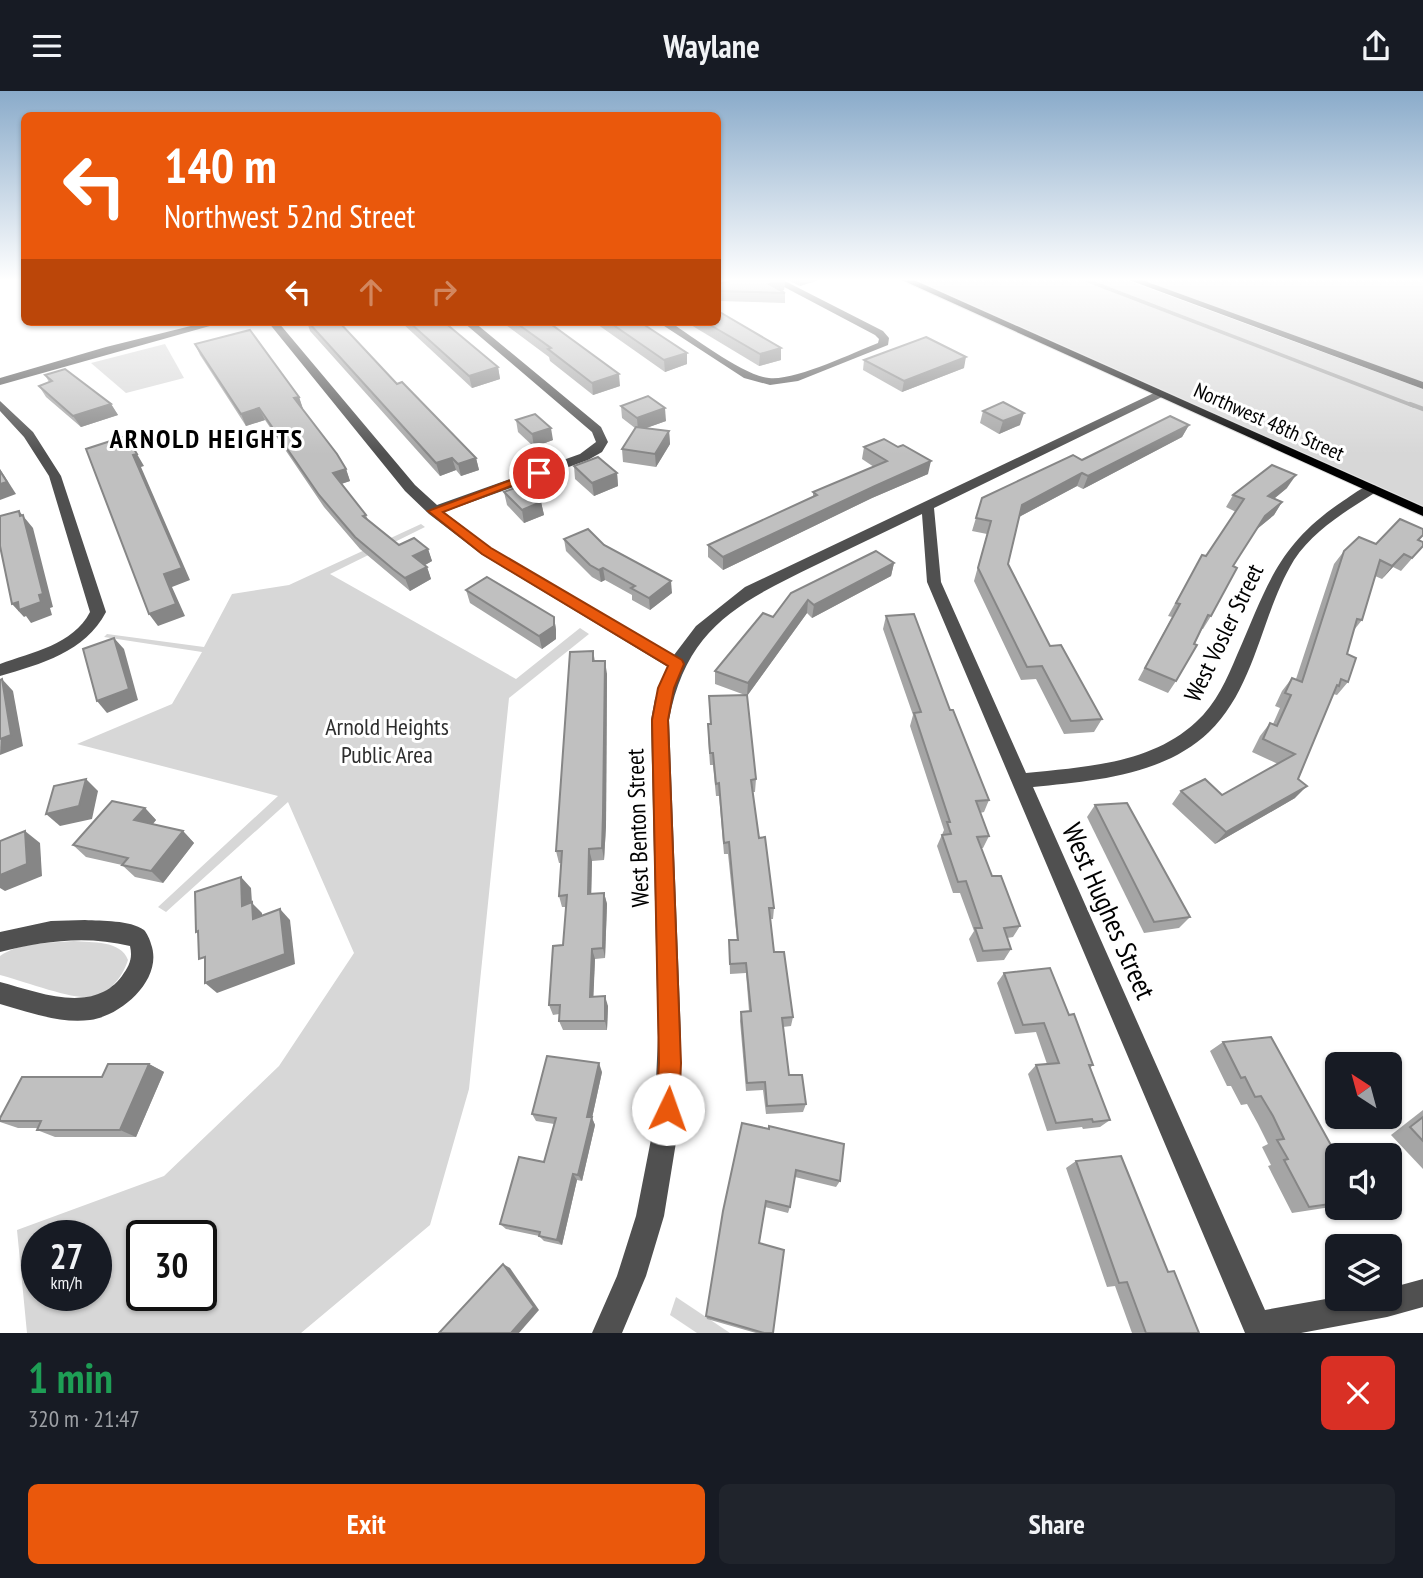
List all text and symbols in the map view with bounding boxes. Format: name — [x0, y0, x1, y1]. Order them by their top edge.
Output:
text: Waylane — [663, 25, 760, 67]
icon: menu — [28, 27, 66, 65]
icon: share — [1357, 27, 1395, 65]
text: 140 m — [164, 133, 277, 197]
icon: left — [49, 140, 140, 231]
text: Northwest 52nd Street — [164, 195, 415, 237]
icon: left — [279, 273, 317, 311]
icon: ahead — [352, 273, 390, 311]
icon: right — [425, 273, 463, 311]
street label: Northwest 48th Street — [1190, 376, 1349, 467]
district label: ARNOLD HEIGHTS — [109, 422, 304, 455]
pin — [509, 443, 569, 503]
icon: arrive — [520, 454, 558, 492]
street label: West Vosler Street — [1177, 558, 1270, 707]
park label: Arnold Heights Public Area — [325, 711, 449, 770]
street label: West Benton Street — [619, 748, 656, 908]
street label: West Hughes Street — [1054, 817, 1165, 1005]
north arrow — [1325, 1052, 1402, 1129]
map controls — [1325, 1052, 1402, 1311]
position arrow — [631, 1072, 705, 1146]
button: sound — [1325, 1143, 1402, 1220]
speed limit sign: 30 — [126, 1220, 217, 1311]
text: 27 — [50, 1233, 83, 1279]
button: layers — [1325, 1234, 1402, 1311]
text: km/h — [51, 1271, 82, 1294]
text: 1 min — [28, 1350, 113, 1405]
button: close — [1321, 1356, 1395, 1430]
text: 320 m · 21:47 — [28, 1404, 140, 1433]
button: Exit — [28, 1484, 705, 1564]
button: Share — [719, 1484, 1395, 1564]

